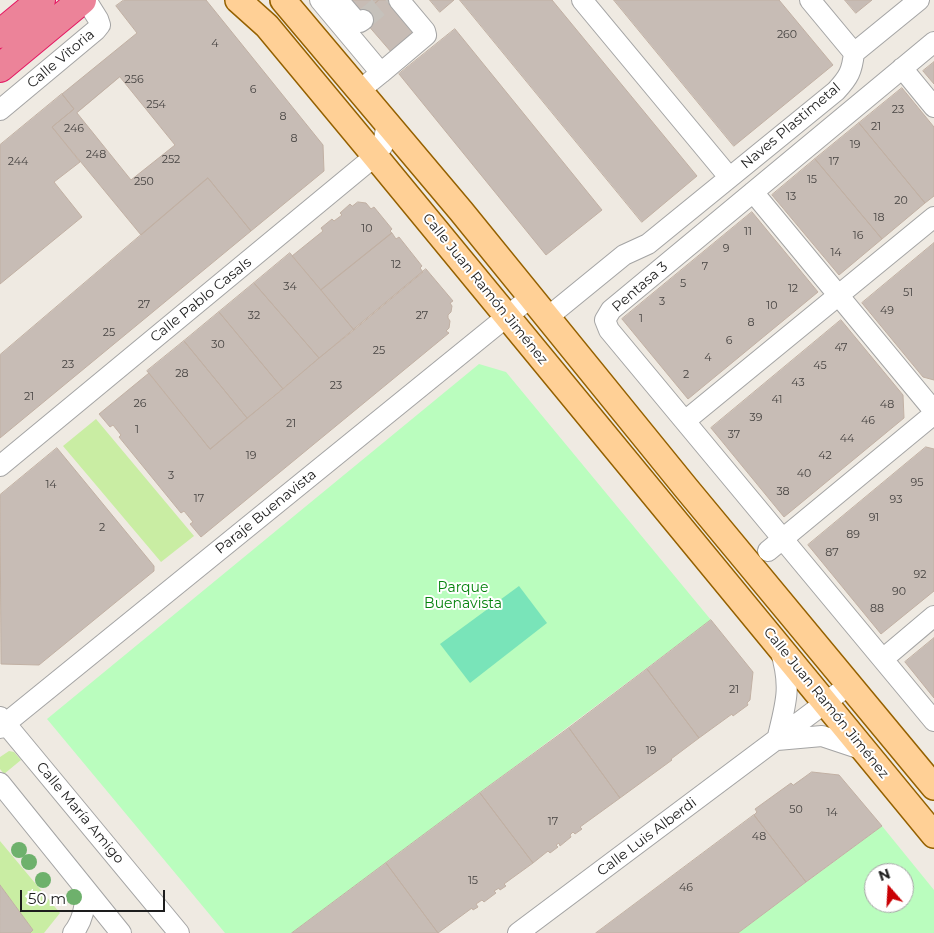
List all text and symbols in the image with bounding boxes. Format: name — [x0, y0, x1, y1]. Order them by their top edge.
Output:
street label: Calle Vitoria — [24, 26, 98, 92]
house number: 260 — [777, 28, 797, 42]
house number: 4 — [211, 37, 219, 51]
house number: 256 — [124, 73, 144, 87]
street label: Naves Plastimetal — [738, 79, 844, 173]
house number: 6 — [250, 83, 256, 97]
house number: 254 — [146, 98, 166, 112]
house number: 23 — [892, 103, 904, 117]
house number: 8 — [279, 110, 287, 124]
house number: 21 — [871, 120, 881, 134]
house number: 246 — [64, 122, 84, 136]
house number: 8 — [290, 132, 298, 146]
house number: 19 — [850, 138, 860, 152]
house number: 248 — [86, 148, 106, 162]
house number: 252 — [162, 153, 180, 167]
house number: 244 — [8, 155, 28, 169]
house number: 17 — [829, 155, 839, 169]
house number: 15 — [807, 173, 817, 187]
house number: 250 — [134, 175, 154, 189]
house number: 13 — [786, 190, 796, 204]
house number: 20 — [894, 194, 908, 208]
street label: Calle Juan Ramón Jiménez — [419, 210, 551, 368]
house number: 18 — [874, 211, 884, 225]
house number: 10 — [361, 222, 373, 236]
house number: 11 — [744, 225, 752, 239]
house number: 16 — [853, 229, 863, 243]
house number: 9 — [723, 242, 729, 256]
house number: 14 — [830, 246, 842, 260]
street label: Calle Pablo Casals — [147, 254, 255, 346]
house number: 12 — [391, 258, 401, 272]
street label: Pentasa 3 — [609, 258, 671, 316]
house number: 7 — [702, 260, 708, 274]
house number: 5 — [680, 277, 686, 291]
house number: 34 — [283, 280, 297, 294]
house number: 12 — [788, 282, 798, 296]
house number: 51 — [903, 286, 913, 300]
house number: 3 — [659, 295, 665, 309]
house number: 27 — [138, 298, 150, 312]
house number: 10 — [766, 299, 778, 313]
house number: 49 — [880, 304, 894, 318]
house number: 32 — [248, 309, 260, 323]
house number: 27 — [416, 309, 428, 323]
house number: 1 — [639, 312, 643, 326]
house number: 8 — [747, 316, 755, 330]
house number: 25 — [103, 326, 115, 340]
house number: 6 — [726, 334, 732, 348]
house number: 30 — [211, 338, 225, 352]
house number: 47 — [834, 341, 848, 355]
house number: 25 — [373, 344, 385, 358]
house number: 4 — [704, 351, 712, 365]
house number: 23 — [62, 358, 74, 372]
house number: 45 — [813, 359, 827, 373]
house number: 28 — [175, 367, 189, 381]
house number: 2 — [683, 368, 689, 382]
house number: 43 — [791, 376, 805, 390]
house number: 23 — [330, 379, 342, 393]
house number: 21 — [24, 390, 34, 404]
house number: 41 — [772, 393, 782, 407]
house number: 26 — [134, 397, 146, 411]
house number: 48 — [880, 398, 894, 412]
house number: 39 — [750, 411, 762, 425]
house number: 46 — [861, 414, 875, 428]
house number: 21 — [286, 417, 296, 431]
house number: 1 — [135, 423, 139, 437]
house number: 37 — [728, 428, 740, 442]
house number: 44 — [840, 432, 854, 446]
house number: 19 — [246, 449, 256, 463]
house number: 42 — [818, 449, 832, 463]
street label: Paraje Buenavista — [212, 466, 320, 558]
house number: 40 — [797, 467, 811, 481]
house number: 3 — [168, 469, 174, 483]
house number: 95 — [911, 476, 923, 490]
house number: 14 — [45, 478, 57, 492]
house number: 38 — [776, 485, 790, 499]
house number: 17 — [194, 492, 204, 506]
house number: 93 — [890, 493, 902, 507]
house number: 91 — [869, 511, 879, 525]
house number: 2 — [99, 521, 105, 535]
house number: 89 — [846, 528, 860, 542]
house number: 87 — [825, 546, 839, 560]
house number: 92 — [914, 568, 926, 582]
park label: Parque Buenavista — [424, 580, 502, 612]
house number: 90 — [892, 585, 906, 599]
house number: 88 — [870, 602, 884, 616]
street label: Calle Juan Ramón Jiménez — [760, 624, 892, 782]
house number: 21 — [729, 683, 739, 697]
house number: 19 — [646, 744, 656, 758]
street label: Calle María Amigo — [33, 759, 127, 867]
street label: Calle Luis Alberdi — [594, 794, 700, 880]
house number: 50 — [789, 803, 803, 817]
house number: 14 — [826, 806, 838, 820]
house number: 17 — [548, 815, 558, 829]
house number: 48 — [752, 830, 766, 844]
north arrow — [864, 863, 914, 913]
text: N — [876, 864, 893, 885]
house number: 15 — [468, 874, 478, 888]
scale bar — [22, 880, 168, 912]
house number: 46 — [679, 881, 693, 895]
text: 50 m — [28, 889, 66, 908]

